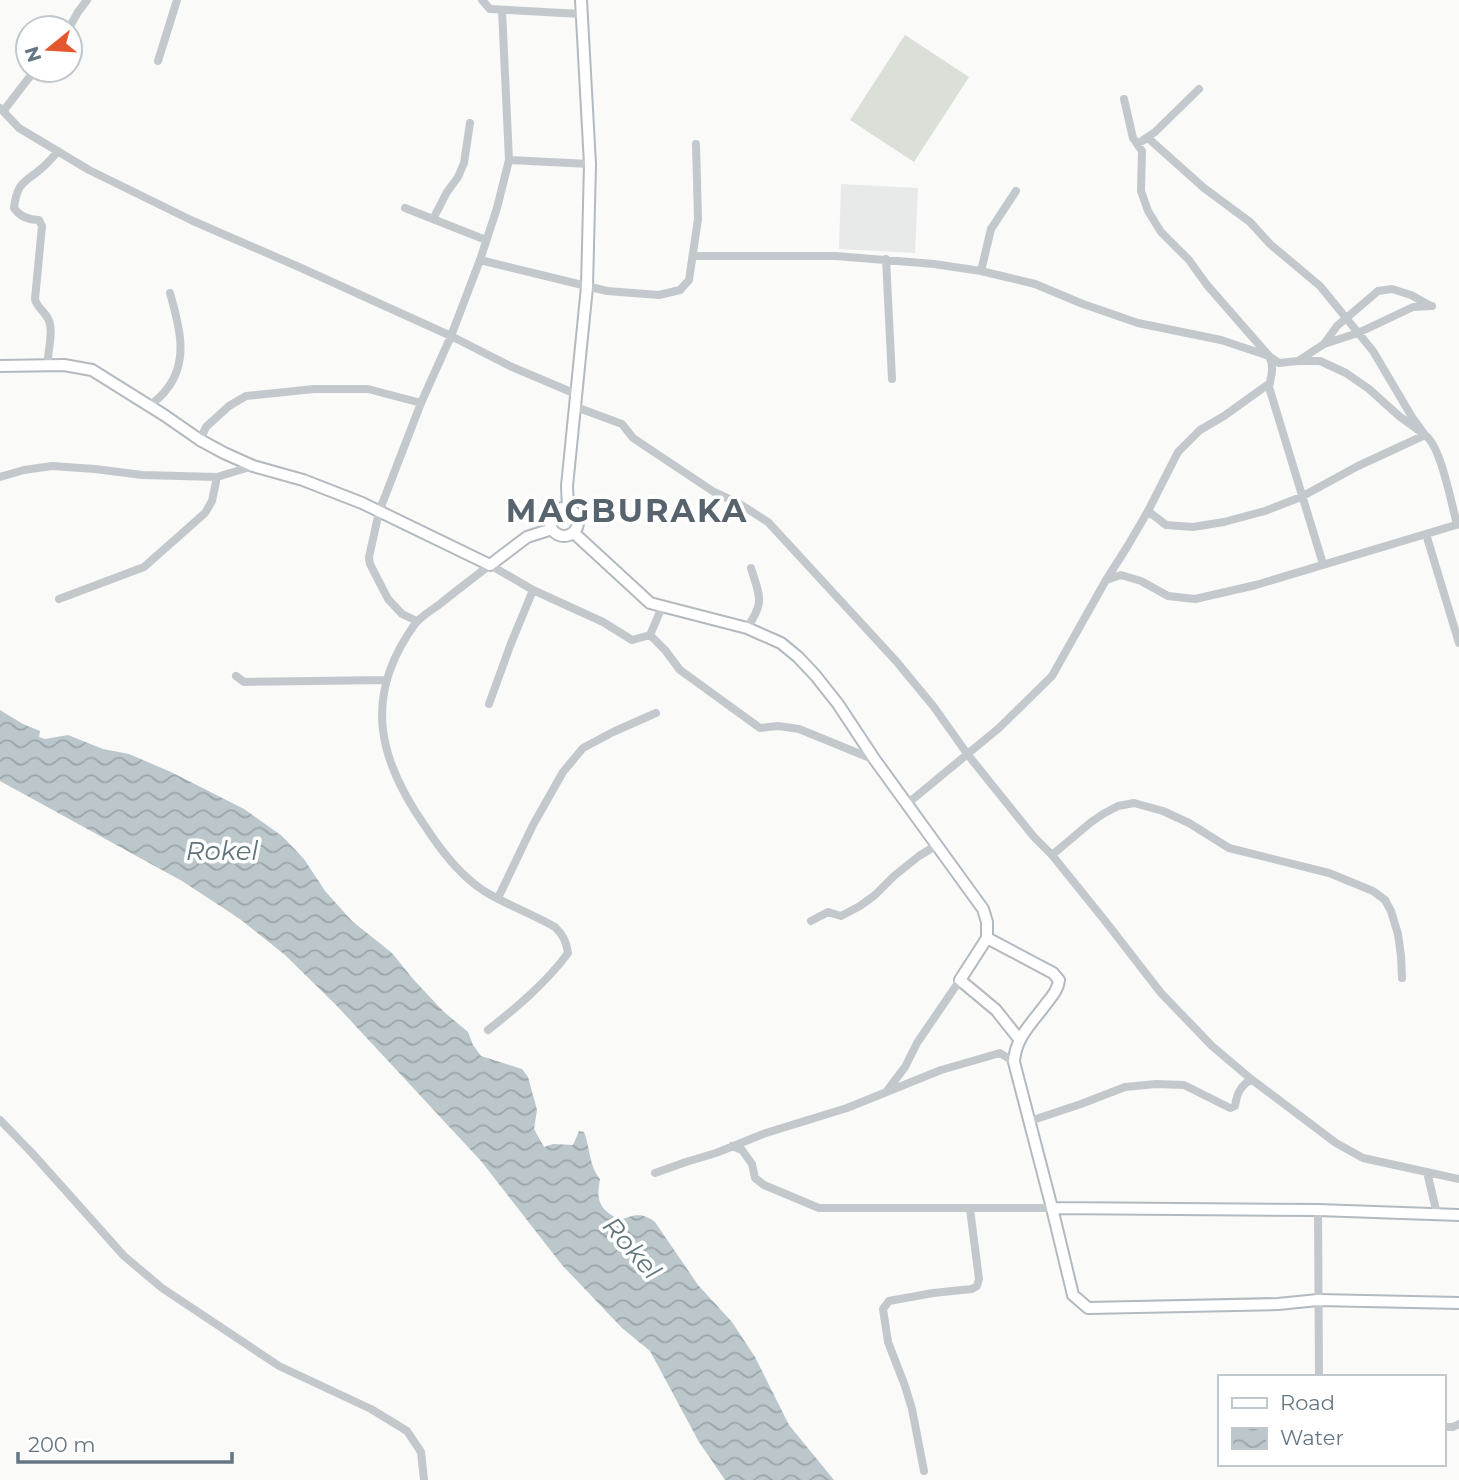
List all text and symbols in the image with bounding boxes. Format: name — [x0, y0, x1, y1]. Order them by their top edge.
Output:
north arrow — [14, 14, 84, 84]
text: N — [20, 43, 47, 65]
district label: MAGBURAKA — [506, 491, 748, 530]
water label: Rokel — [186, 835, 258, 867]
water label: Rokel — [596, 1210, 668, 1286]
legend — [1218, 1375, 1445, 1466]
text: Road — [1280, 1390, 1335, 1415]
scale bar — [18, 1420, 231, 1464]
text: Water — [1280, 1425, 1344, 1450]
text: 200 m — [28, 1432, 95, 1457]

